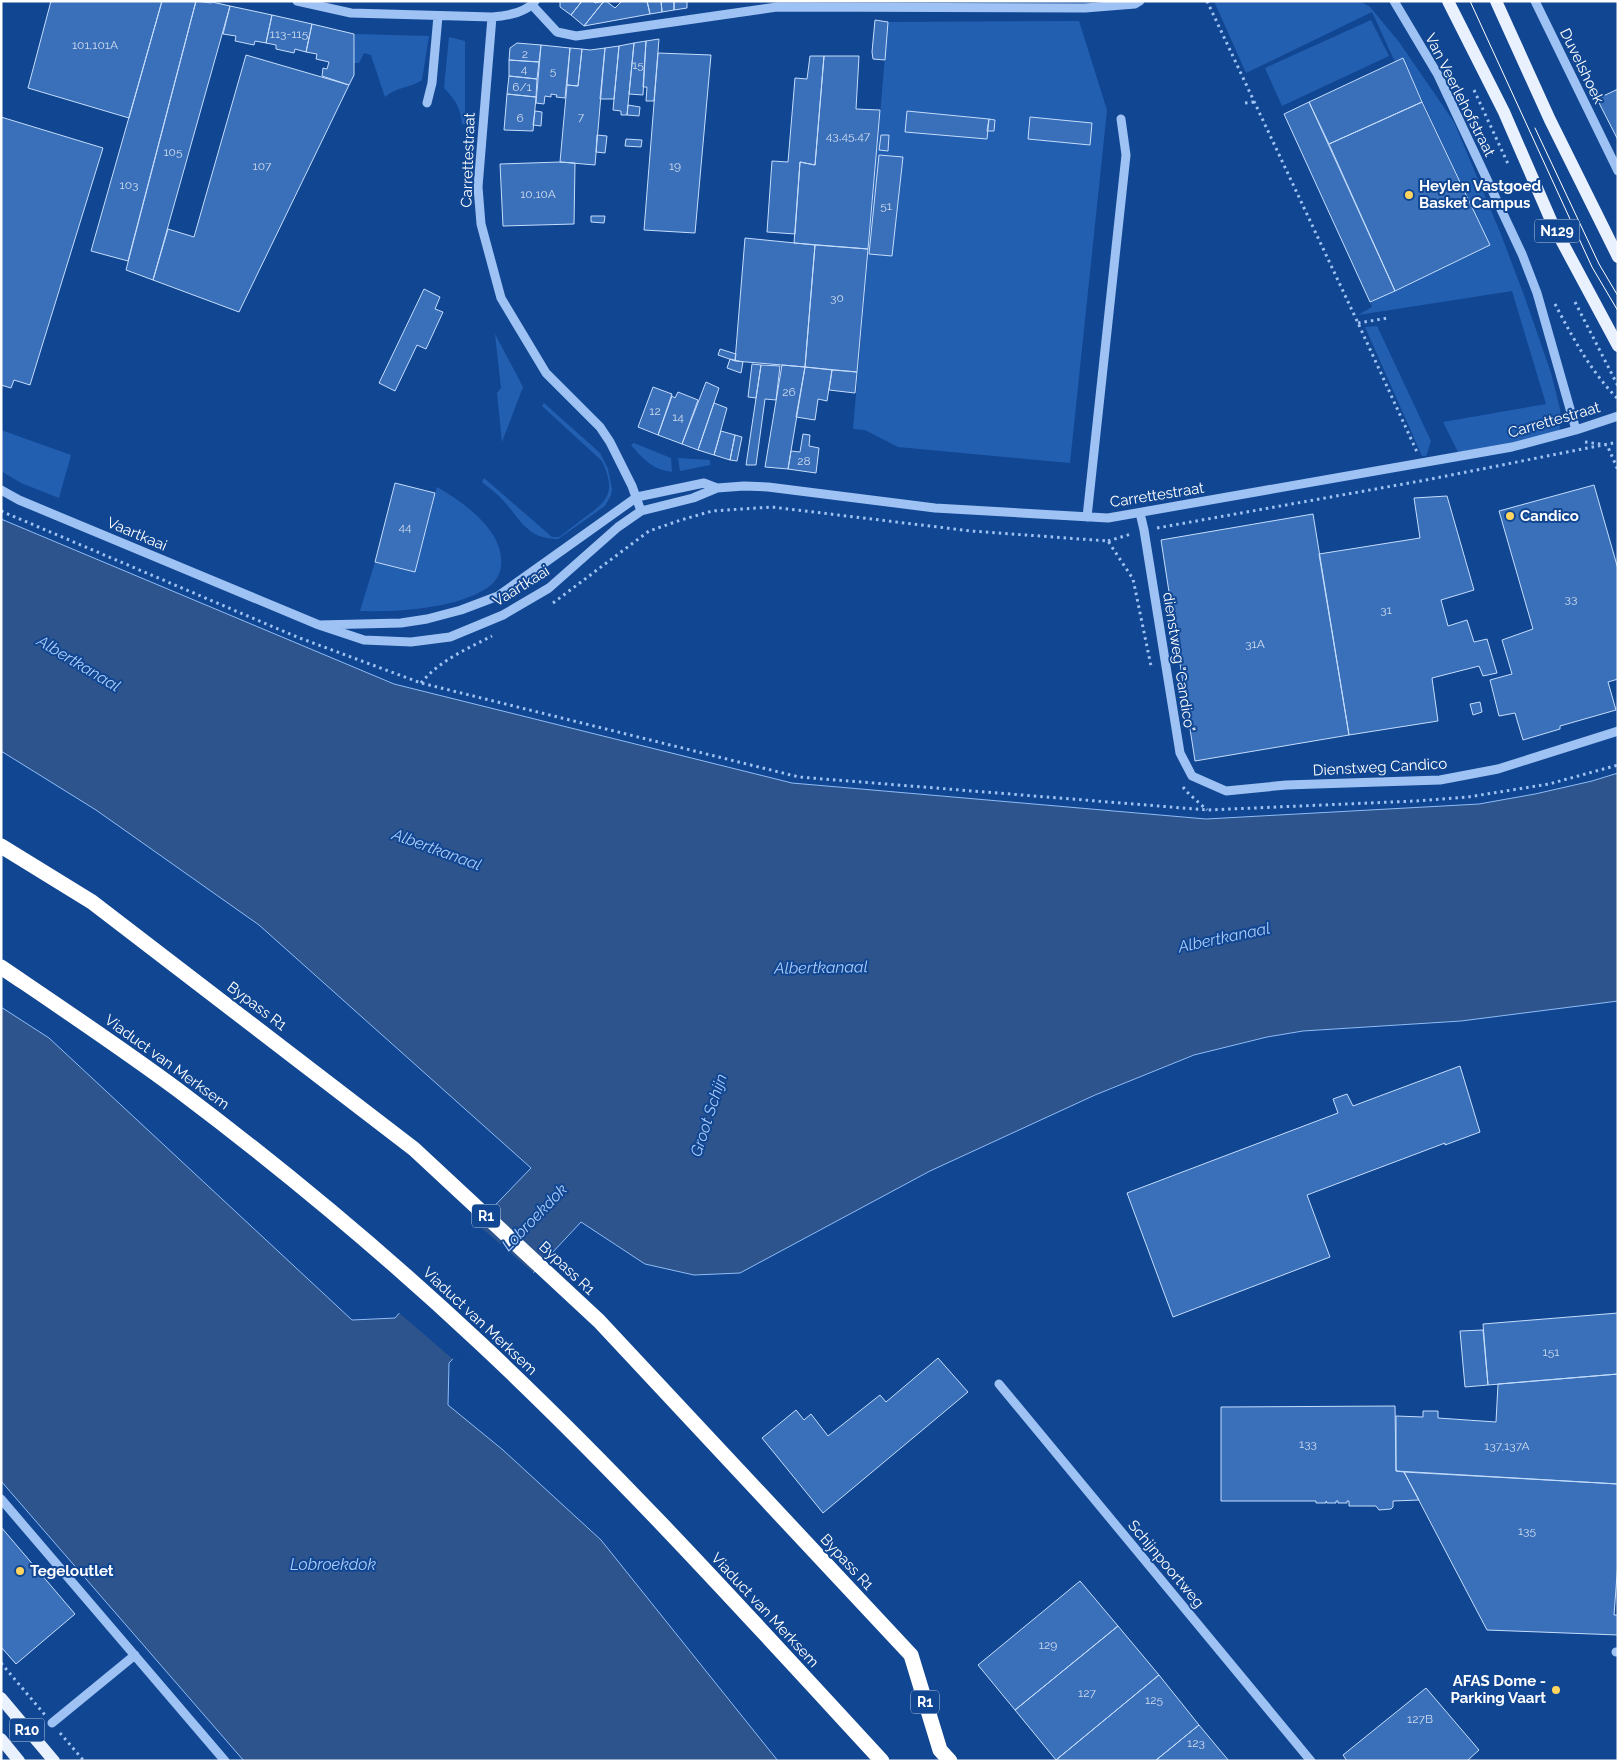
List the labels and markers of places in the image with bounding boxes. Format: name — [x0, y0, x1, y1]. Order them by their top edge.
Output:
place label: Heylen Vastgoed Basket Campus — [1419, 177, 1541, 212]
marker: Heylen Vastgoed Basket Campus — [1403, 189, 1415, 201]
place label: Candico — [1520, 507, 1579, 525]
marker: Candico — [1504, 510, 1516, 522]
place label: Tegeloutlet — [30, 1562, 114, 1580]
marker: Tegeloutlet — [14, 1565, 26, 1577]
place label: AFAS Dome - Parking Vaart — [1450, 1672, 1546, 1707]
marker: AFAS Dome - Parking Vaart — [1550, 1684, 1562, 1696]

